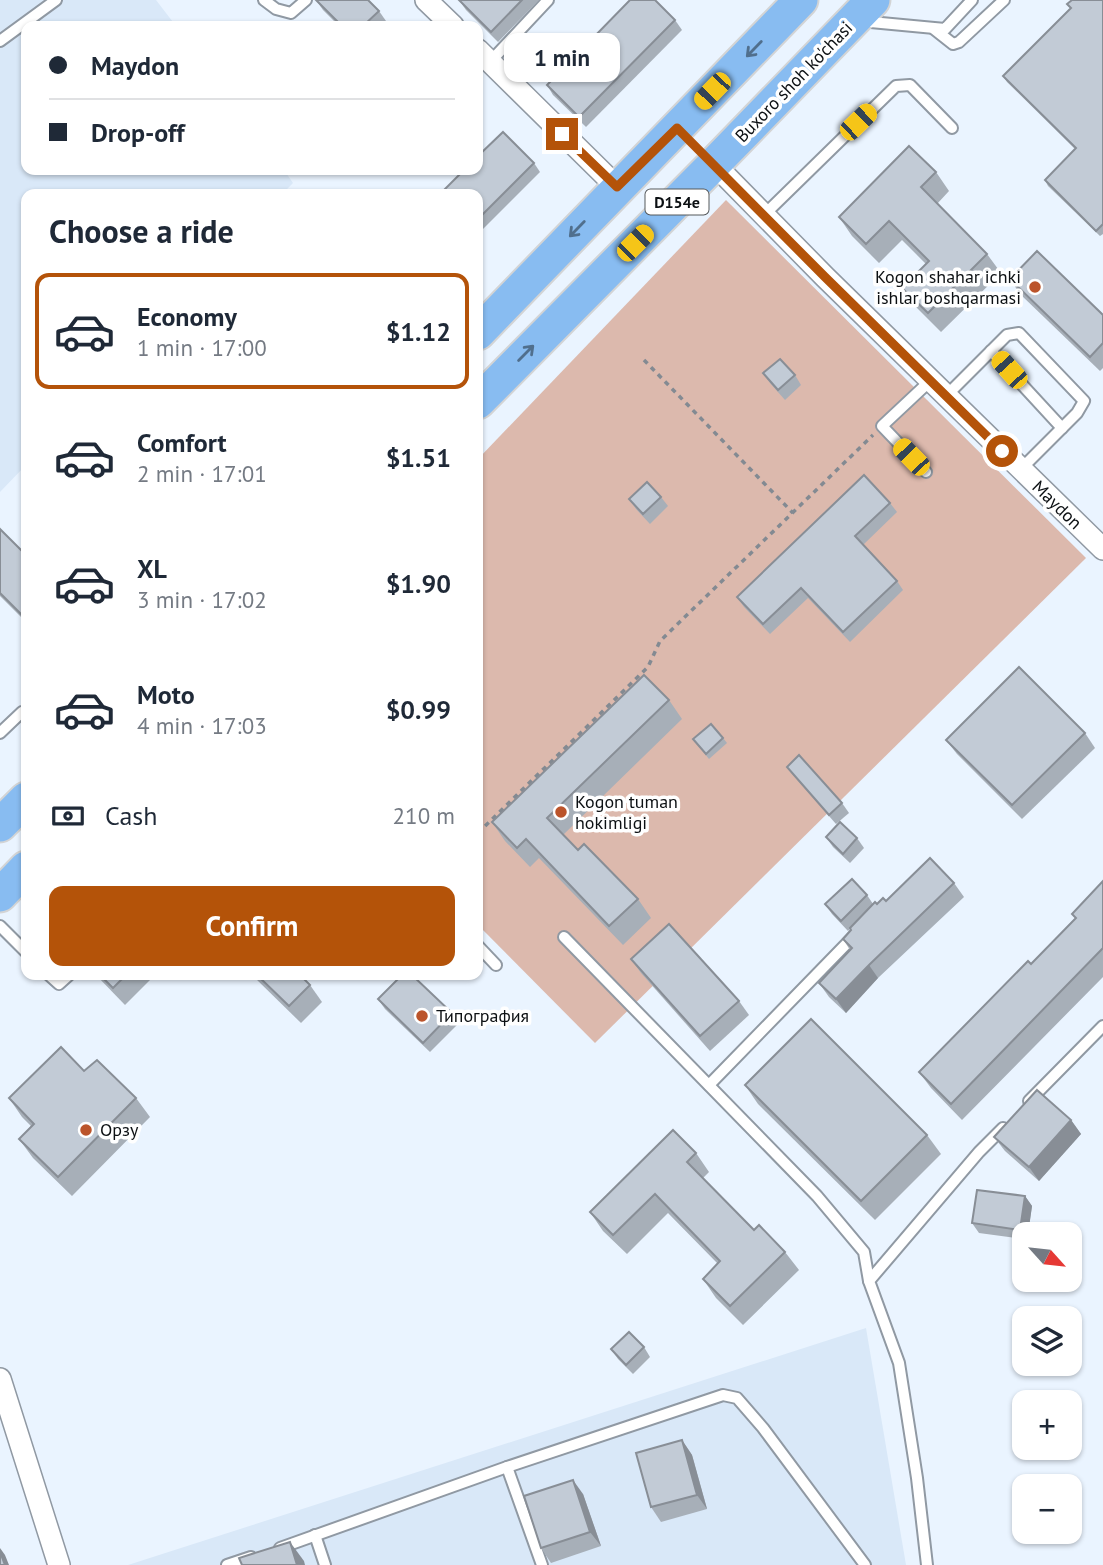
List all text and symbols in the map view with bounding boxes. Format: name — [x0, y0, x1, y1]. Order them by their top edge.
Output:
street label: Buxoro shoh ko'chasi — [730, 16, 857, 147]
callout: 1 min — [504, 32, 620, 82]
one-way arrow — [745, 40, 762, 57]
text: 1 min — [534, 43, 590, 72]
text: Maydon — [91, 49, 179, 82]
car — [690, 69, 735, 113]
car — [836, 100, 881, 144]
text: Drop-off — [91, 116, 185, 149]
route end — [546, 118, 578, 150]
road number: D154e — [646, 190, 708, 214]
text: Choose a ride — [49, 210, 234, 252]
one-way arrow — [569, 220, 586, 237]
car — [613, 221, 658, 265]
place label: Kogon shahar ichki ishlar boshqarmasi — [875, 265, 1021, 309]
marker: Kogon shahar ichki ishlar boshqarmasi — [1027, 279, 1043, 295]
icon: car — [53, 300, 116, 363]
text: Economy — [137, 300, 237, 333]
text: $1.12 — [386, 315, 451, 348]
text: 1 min · 17:00 — [137, 333, 267, 362]
one-way arrow — [517, 345, 534, 362]
car — [988, 347, 1031, 393]
icon: car — [53, 426, 116, 489]
text: Comfort — [137, 426, 227, 459]
car — [889, 435, 934, 479]
route start — [986, 435, 1018, 467]
text: $1.51 — [386, 441, 451, 474]
text: 2 min · 17:01 — [137, 459, 267, 488]
street label: Maydon — [1028, 475, 1087, 534]
icon: car — [53, 552, 116, 615]
text: XL — [137, 552, 167, 585]
text: $1.90 — [386, 567, 451, 600]
text: 3 min · 17:02 — [137, 585, 267, 614]
icon: car — [53, 678, 116, 741]
text: Moto — [137, 678, 195, 711]
text: $0.99 — [386, 693, 451, 726]
text: 4 min · 17:03 — [137, 711, 267, 740]
place label: Kogon tuman hokimligi — [575, 790, 678, 834]
icon: cash — [49, 797, 87, 835]
text: Cash — [105, 799, 157, 832]
text: 210 m — [393, 801, 455, 830]
marker: Kogon tuman hokimligi — [553, 804, 569, 820]
button: Confirm — [49, 886, 455, 966]
place label: Типография — [436, 1004, 529, 1027]
marker: Типография — [414, 1008, 430, 1024]
place label: Орзу — [100, 1118, 139, 1141]
marker: Орзу — [78, 1122, 94, 1138]
north arrow — [1012, 1222, 1082, 1292]
map controls — [1012, 1222, 1082, 1544]
button: layers — [1012, 1306, 1082, 1376]
button: + — [1012, 1390, 1082, 1460]
button: − — [1012, 1474, 1082, 1544]

